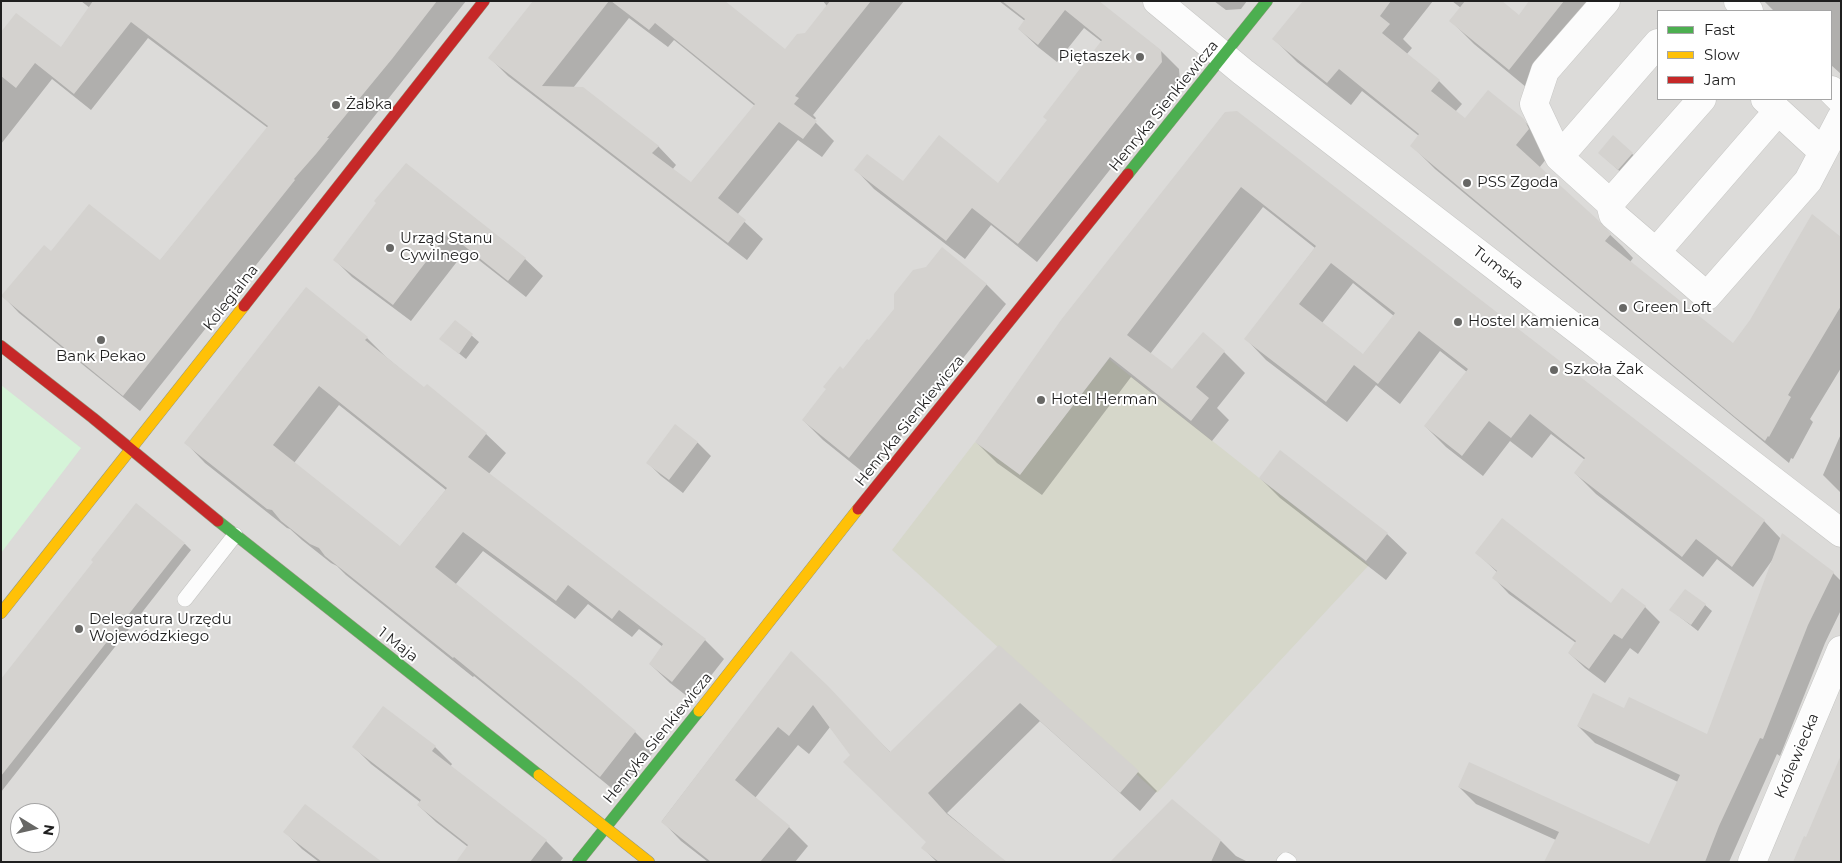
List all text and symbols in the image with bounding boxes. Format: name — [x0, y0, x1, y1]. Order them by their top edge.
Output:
legend — [1657, 10, 1832, 100]
text: Fast — [1704, 20, 1735, 39]
street label: Henryka Sienkiewicza — [1106, 37, 1222, 175]
text: Slow — [1704, 45, 1740, 64]
place label: Piętaszek — [1059, 48, 1130, 66]
marker: Piętaszek — [1134, 51, 1146, 63]
text: Jam — [1704, 70, 1736, 89]
place label: Żabka — [346, 96, 392, 114]
marker: Żabka — [330, 99, 342, 111]
place label: PSS Zgoda — [1477, 174, 1558, 192]
marker: PSS Zgoda — [1461, 177, 1473, 189]
place label: Urząd Stanu Cywilnego — [400, 230, 493, 265]
marker: Urząd Stanu Cywilnego — [384, 242, 396, 254]
street label: Tumska — [1469, 243, 1527, 293]
street label: Kolegialna — [200, 261, 262, 335]
place label: Green Loft — [1633, 299, 1712, 317]
marker: Green Loft — [1617, 302, 1629, 314]
place label: Hostel Kamienica — [1468, 313, 1600, 331]
marker: Hostel Kamienica — [1452, 316, 1464, 328]
marker: Bank Pekao — [95, 334, 107, 346]
place label: Bank Pekao — [56, 348, 146, 366]
street label: Henryka Sienkiewicza — [852, 352, 968, 490]
place label: Szkoła Żak — [1564, 361, 1643, 379]
marker: Szkoła Żak — [1548, 364, 1560, 376]
place label: Hotel Herman — [1051, 391, 1157, 409]
marker: Hotel Herman — [1035, 394, 1047, 406]
place label: Delegatura Urzędu Wojewódzkiego — [89, 611, 232, 646]
marker: Delegatura Urzędu Wojewódzkiego — [73, 623, 85, 635]
street label: 1 Maja — [375, 624, 421, 666]
street label: Henryka Sienkiewicza — [600, 669, 716, 807]
street label: Królewiecka — [1771, 711, 1823, 801]
north arrow — [10, 803, 60, 853]
text: N — [39, 823, 59, 837]

